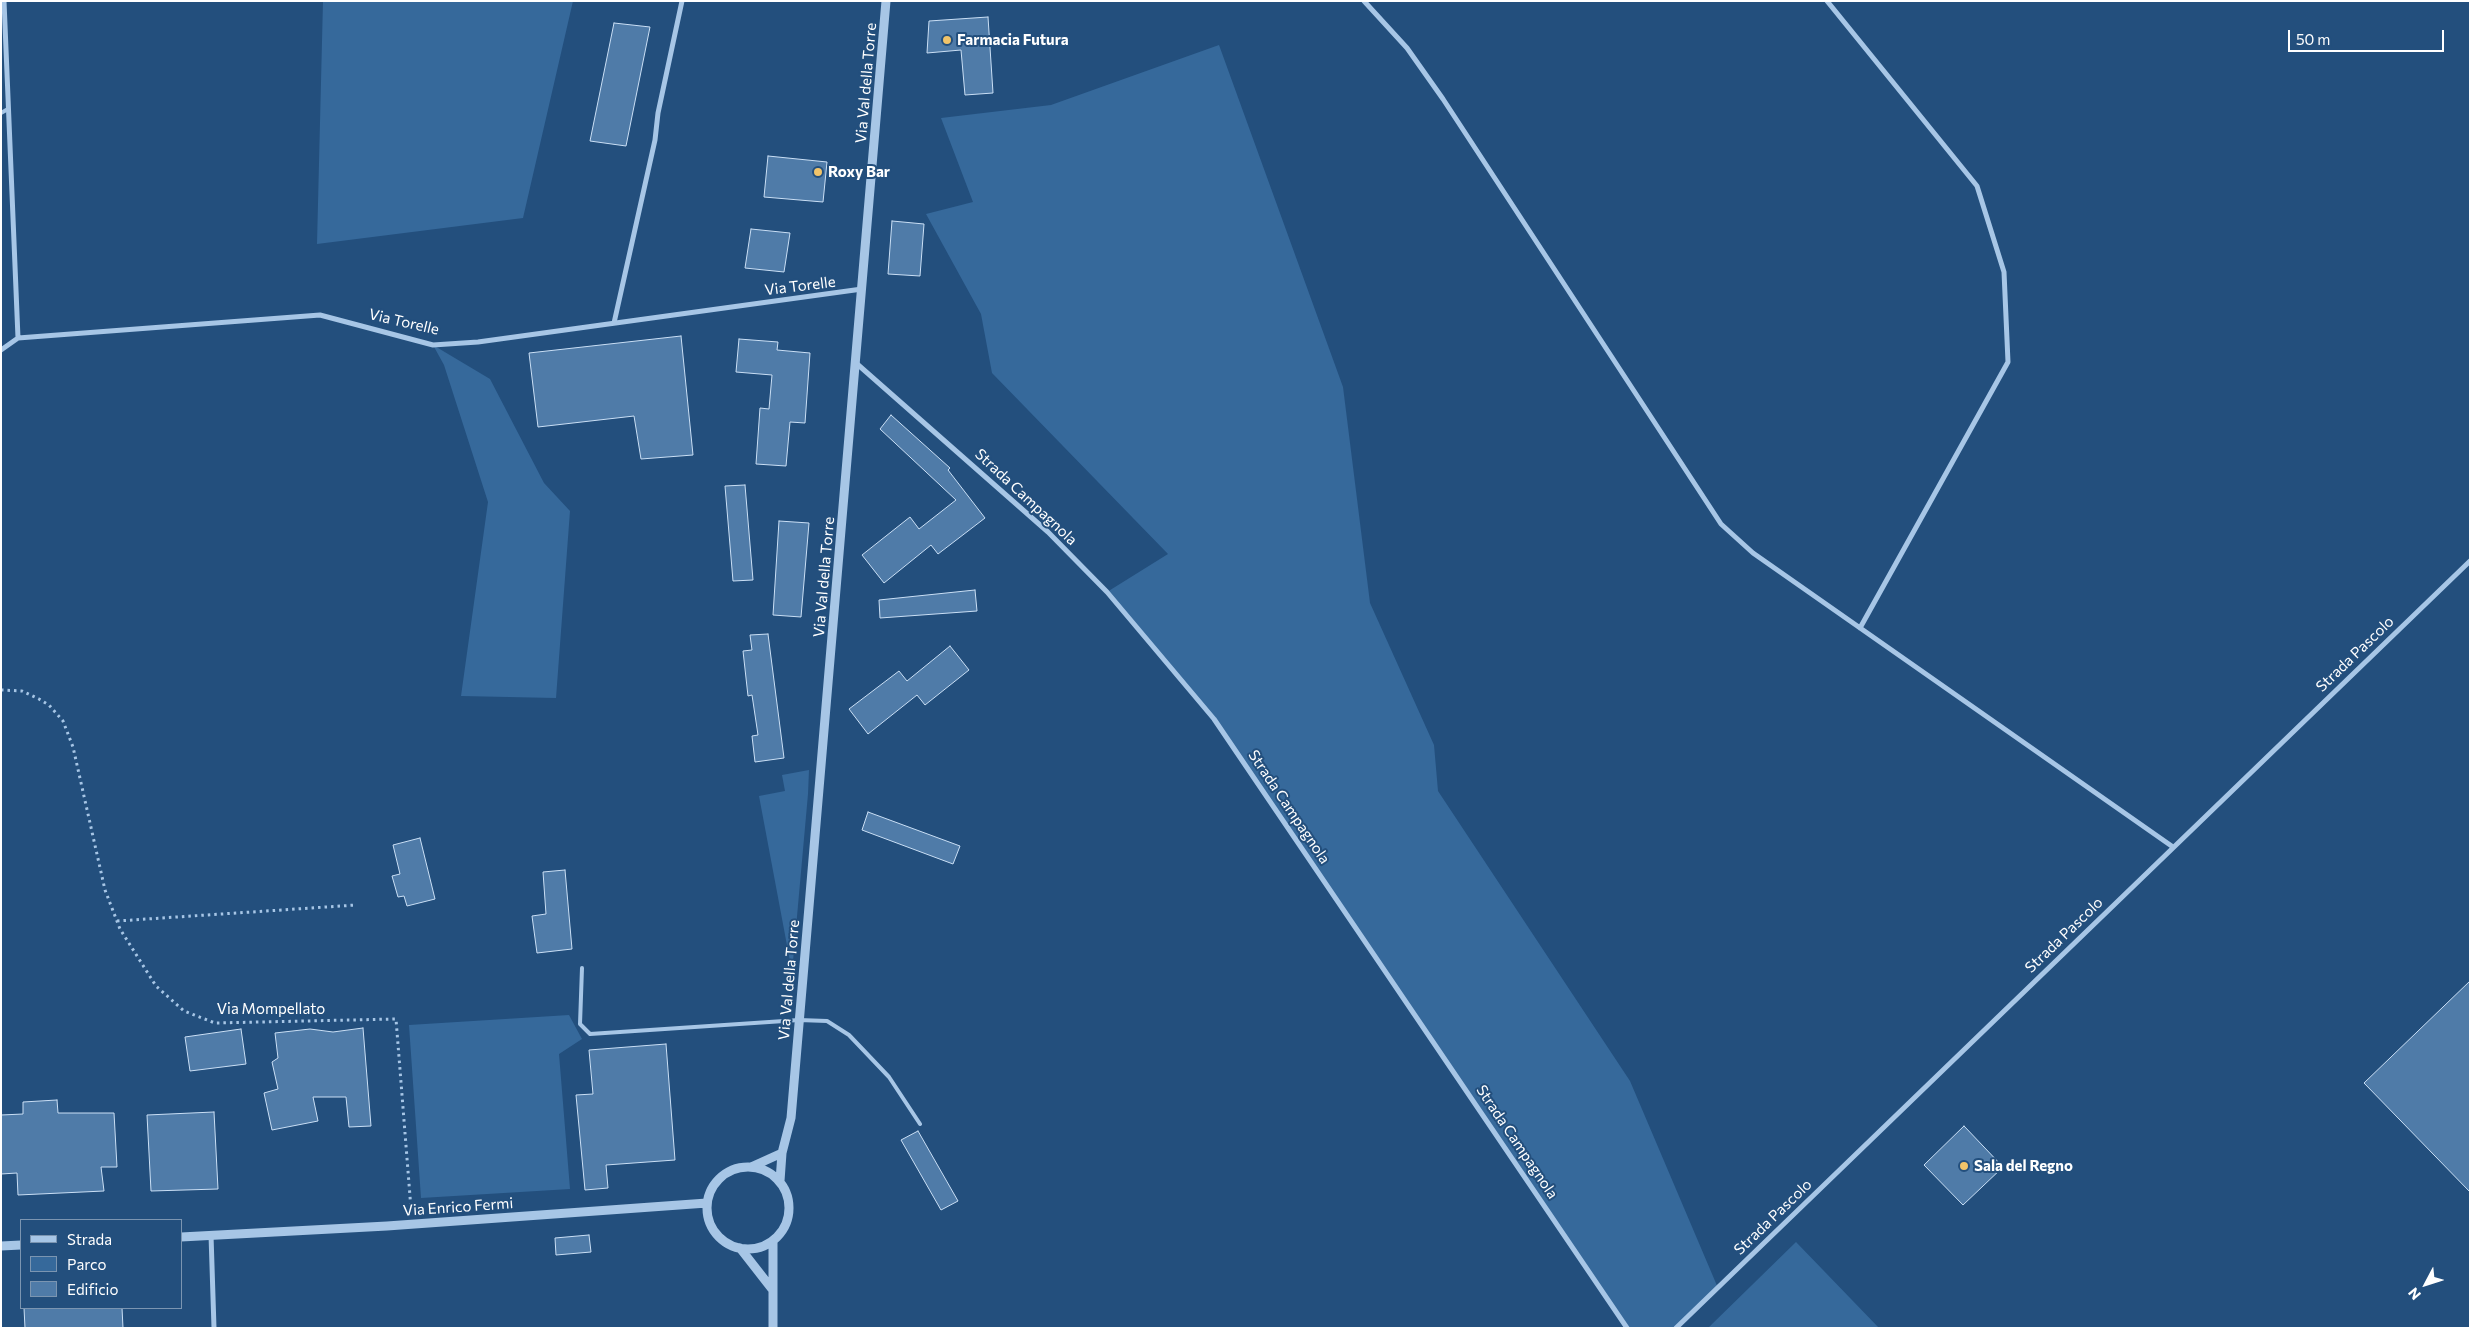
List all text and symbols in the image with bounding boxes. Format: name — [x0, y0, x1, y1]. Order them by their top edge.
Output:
scale bar — [2291, 20, 2447, 52]
street label: Via Val della Torre — [852, 22, 880, 144]
text: 50 m — [2296, 30, 2330, 48]
place label: Farmacia Futura — [957, 31, 1069, 49]
marker: Farmacia Futura — [941, 34, 953, 46]
place label: Roxy Bar — [828, 163, 890, 181]
marker: Roxy Bar — [812, 166, 824, 178]
street label: Via Torelle — [763, 273, 837, 299]
street label: Via Torelle — [367, 305, 441, 339]
street label: Strada Campagnola — [971, 445, 1081, 549]
street label: Via Val della Torre — [810, 516, 838, 638]
street label: Strada Pascolo — [2312, 612, 2398, 696]
street label: Strada Campagnola — [1244, 747, 1334, 867]
street label: Strada Pascolo — [2021, 893, 2107, 977]
street label: Via Val della Torre — [775, 919, 803, 1041]
street label: Via Mompellato — [217, 1000, 325, 1018]
street label: Strada Campagnola — [1472, 1082, 1562, 1202]
place label: Sala del Regno — [1974, 1157, 2073, 1175]
marker: Sala del Regno — [1958, 1160, 1970, 1172]
street label: Strada Pascolo — [1730, 1175, 1816, 1259]
street label: Via Enrico Fermi — [402, 1194, 514, 1220]
legend — [20, 1219, 182, 1309]
text: Strada — [67, 1230, 112, 1248]
text: Parco — [67, 1255, 106, 1273]
north arrow — [2401, 1259, 2451, 1309]
text: Edificio — [67, 1280, 118, 1298]
text: N — [2404, 1284, 2424, 1303]

